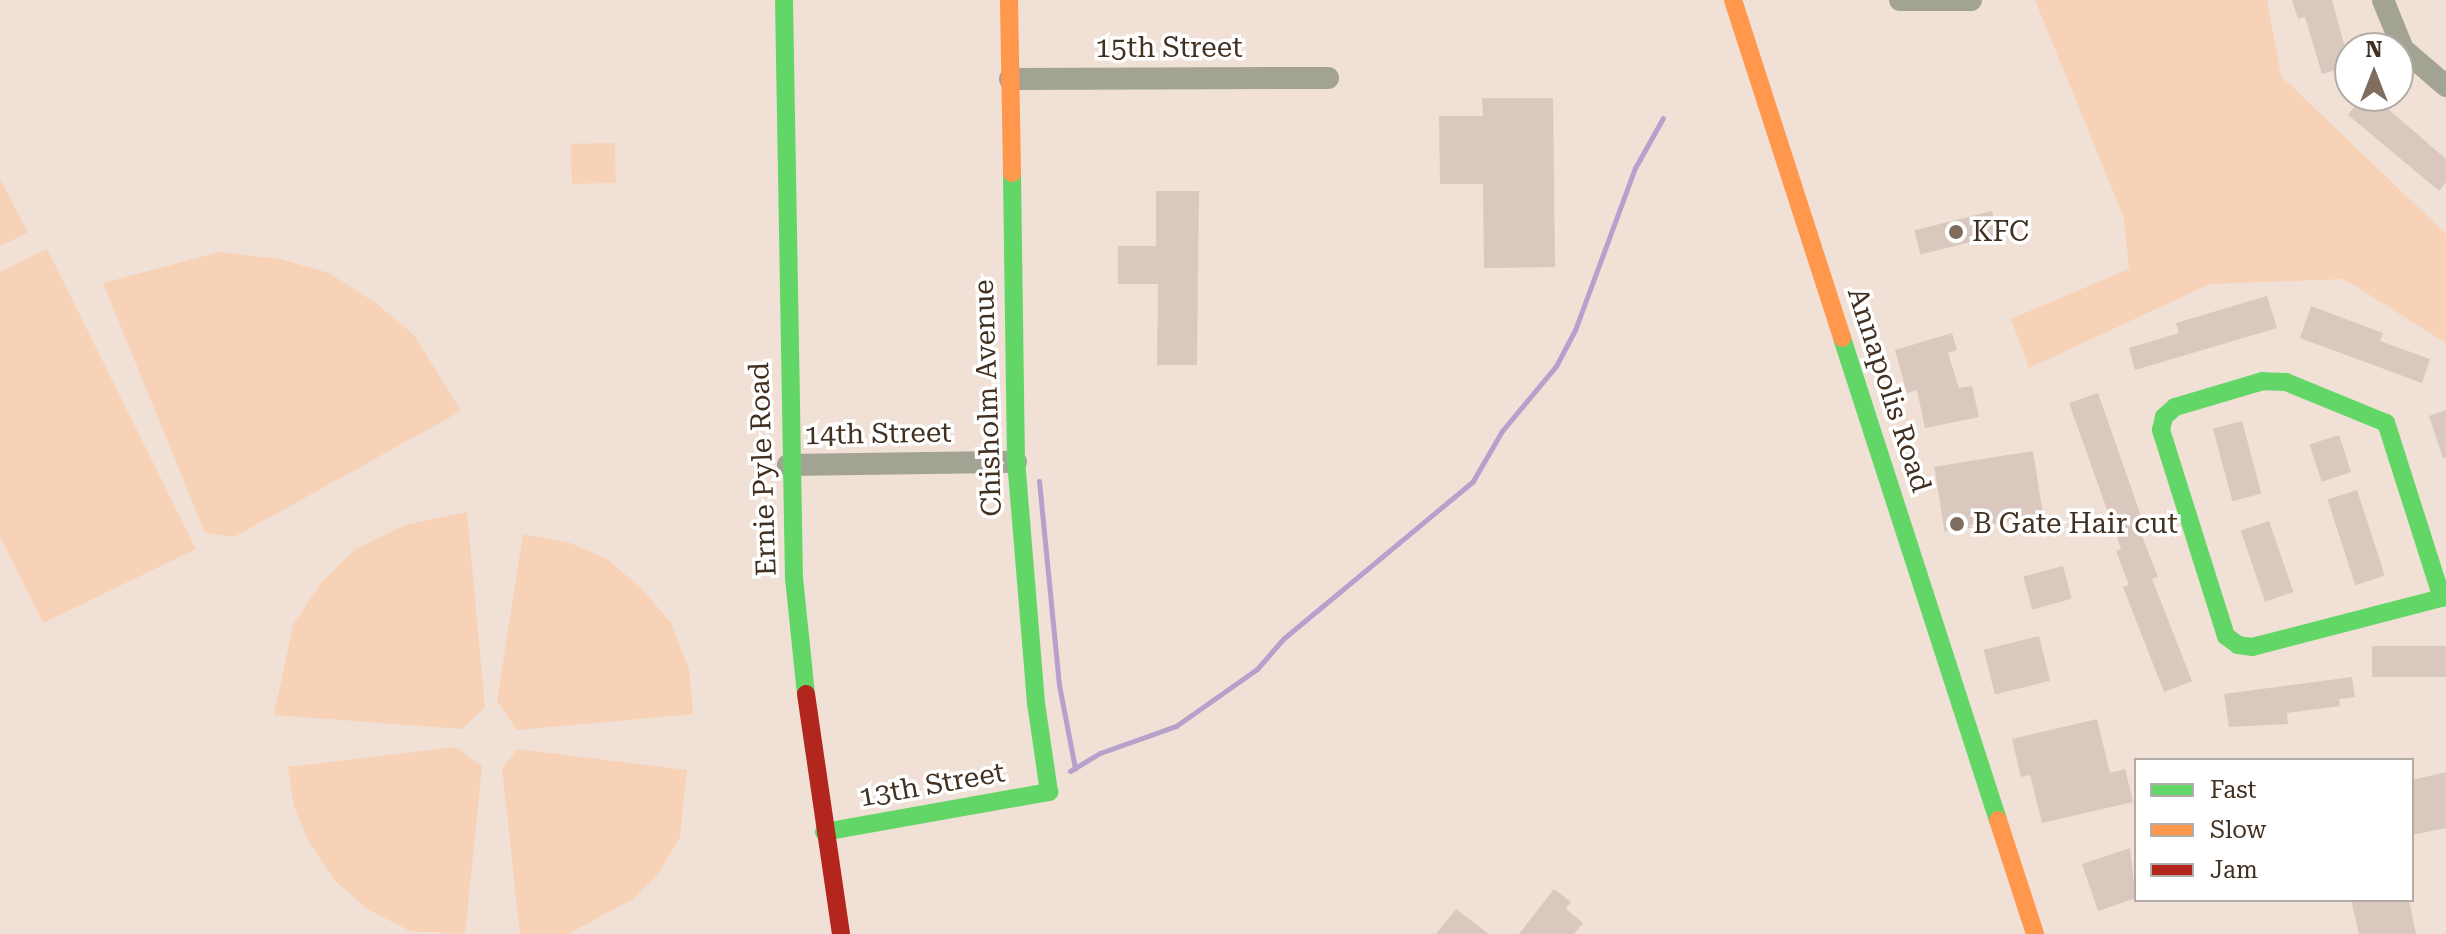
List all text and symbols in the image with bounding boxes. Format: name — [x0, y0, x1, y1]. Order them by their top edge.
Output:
street label: 15th Street — [1095, 31, 1243, 65]
north arrow — [2334, 32, 2414, 112]
text: N — [2366, 37, 2382, 62]
place label: KFC — [1972, 215, 2029, 249]
marker: KFC — [1947, 223, 1965, 241]
street label: Chisholm Avenue — [967, 279, 1009, 517]
street label: Annapolis Road — [1840, 283, 1938, 497]
street label: Ernie Pyle Road — [742, 361, 784, 577]
street label: 14th Street — [804, 416, 952, 452]
place label: B Gate Hair cut — [1973, 507, 2178, 541]
marker: B Gate Hair cut — [1948, 515, 1966, 533]
street label: 13th Street — [857, 756, 1007, 814]
legend — [2134, 758, 2414, 902]
text: Fast — [2210, 776, 2257, 804]
text: Slow — [2210, 816, 2266, 844]
text: Jam — [2210, 856, 2258, 884]

